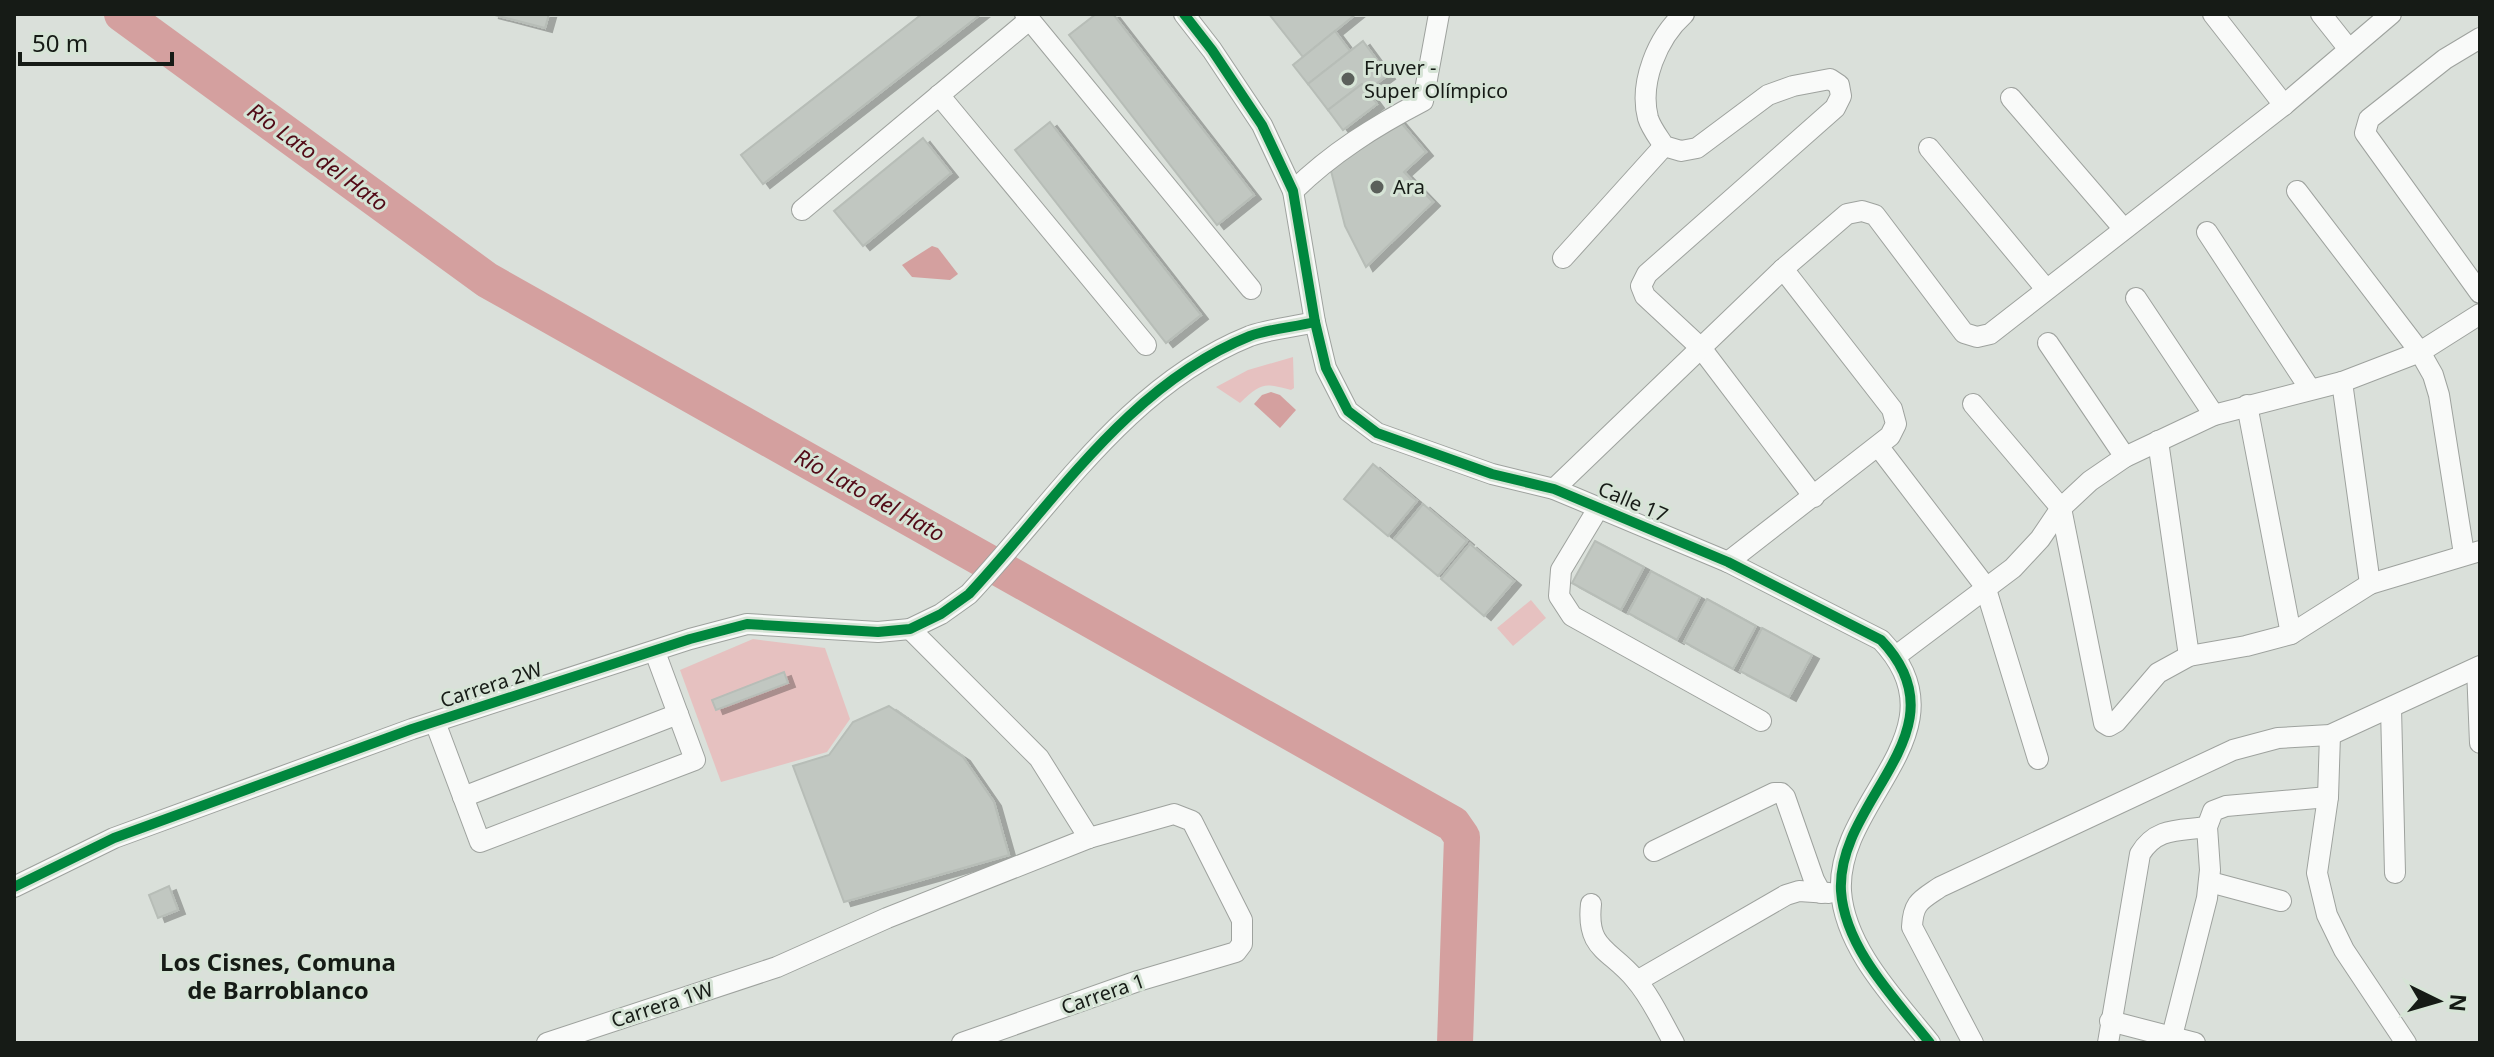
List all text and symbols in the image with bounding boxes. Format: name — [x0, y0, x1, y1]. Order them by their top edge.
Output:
scale bar — [20, 16, 172, 66]
text: 50 m — [32, 26, 88, 59]
place label: Fruver - Super Olímpico — [1364, 54, 1508, 104]
marker: Fruver - Super Olímpico — [1339, 70, 1357, 88]
water label: Río Lato del Hato — [242, 95, 395, 217]
place label: Ara — [1393, 173, 1425, 200]
marker: Ara — [1368, 178, 1386, 196]
water label: Río Lato del Hato — [790, 441, 951, 548]
street label: Calle 17 — [1594, 475, 1672, 528]
street label: Carrera 2W — [436, 655, 546, 714]
district label: Los Cisnes, Comuna de Barroblanco — [160, 945, 396, 1006]
north arrow — [2398, 961, 2478, 1041]
street label: Carrera 1 — [1057, 967, 1148, 1020]
street label: Carrera 1W — [607, 975, 717, 1034]
text: N — [2443, 993, 2475, 1013]

